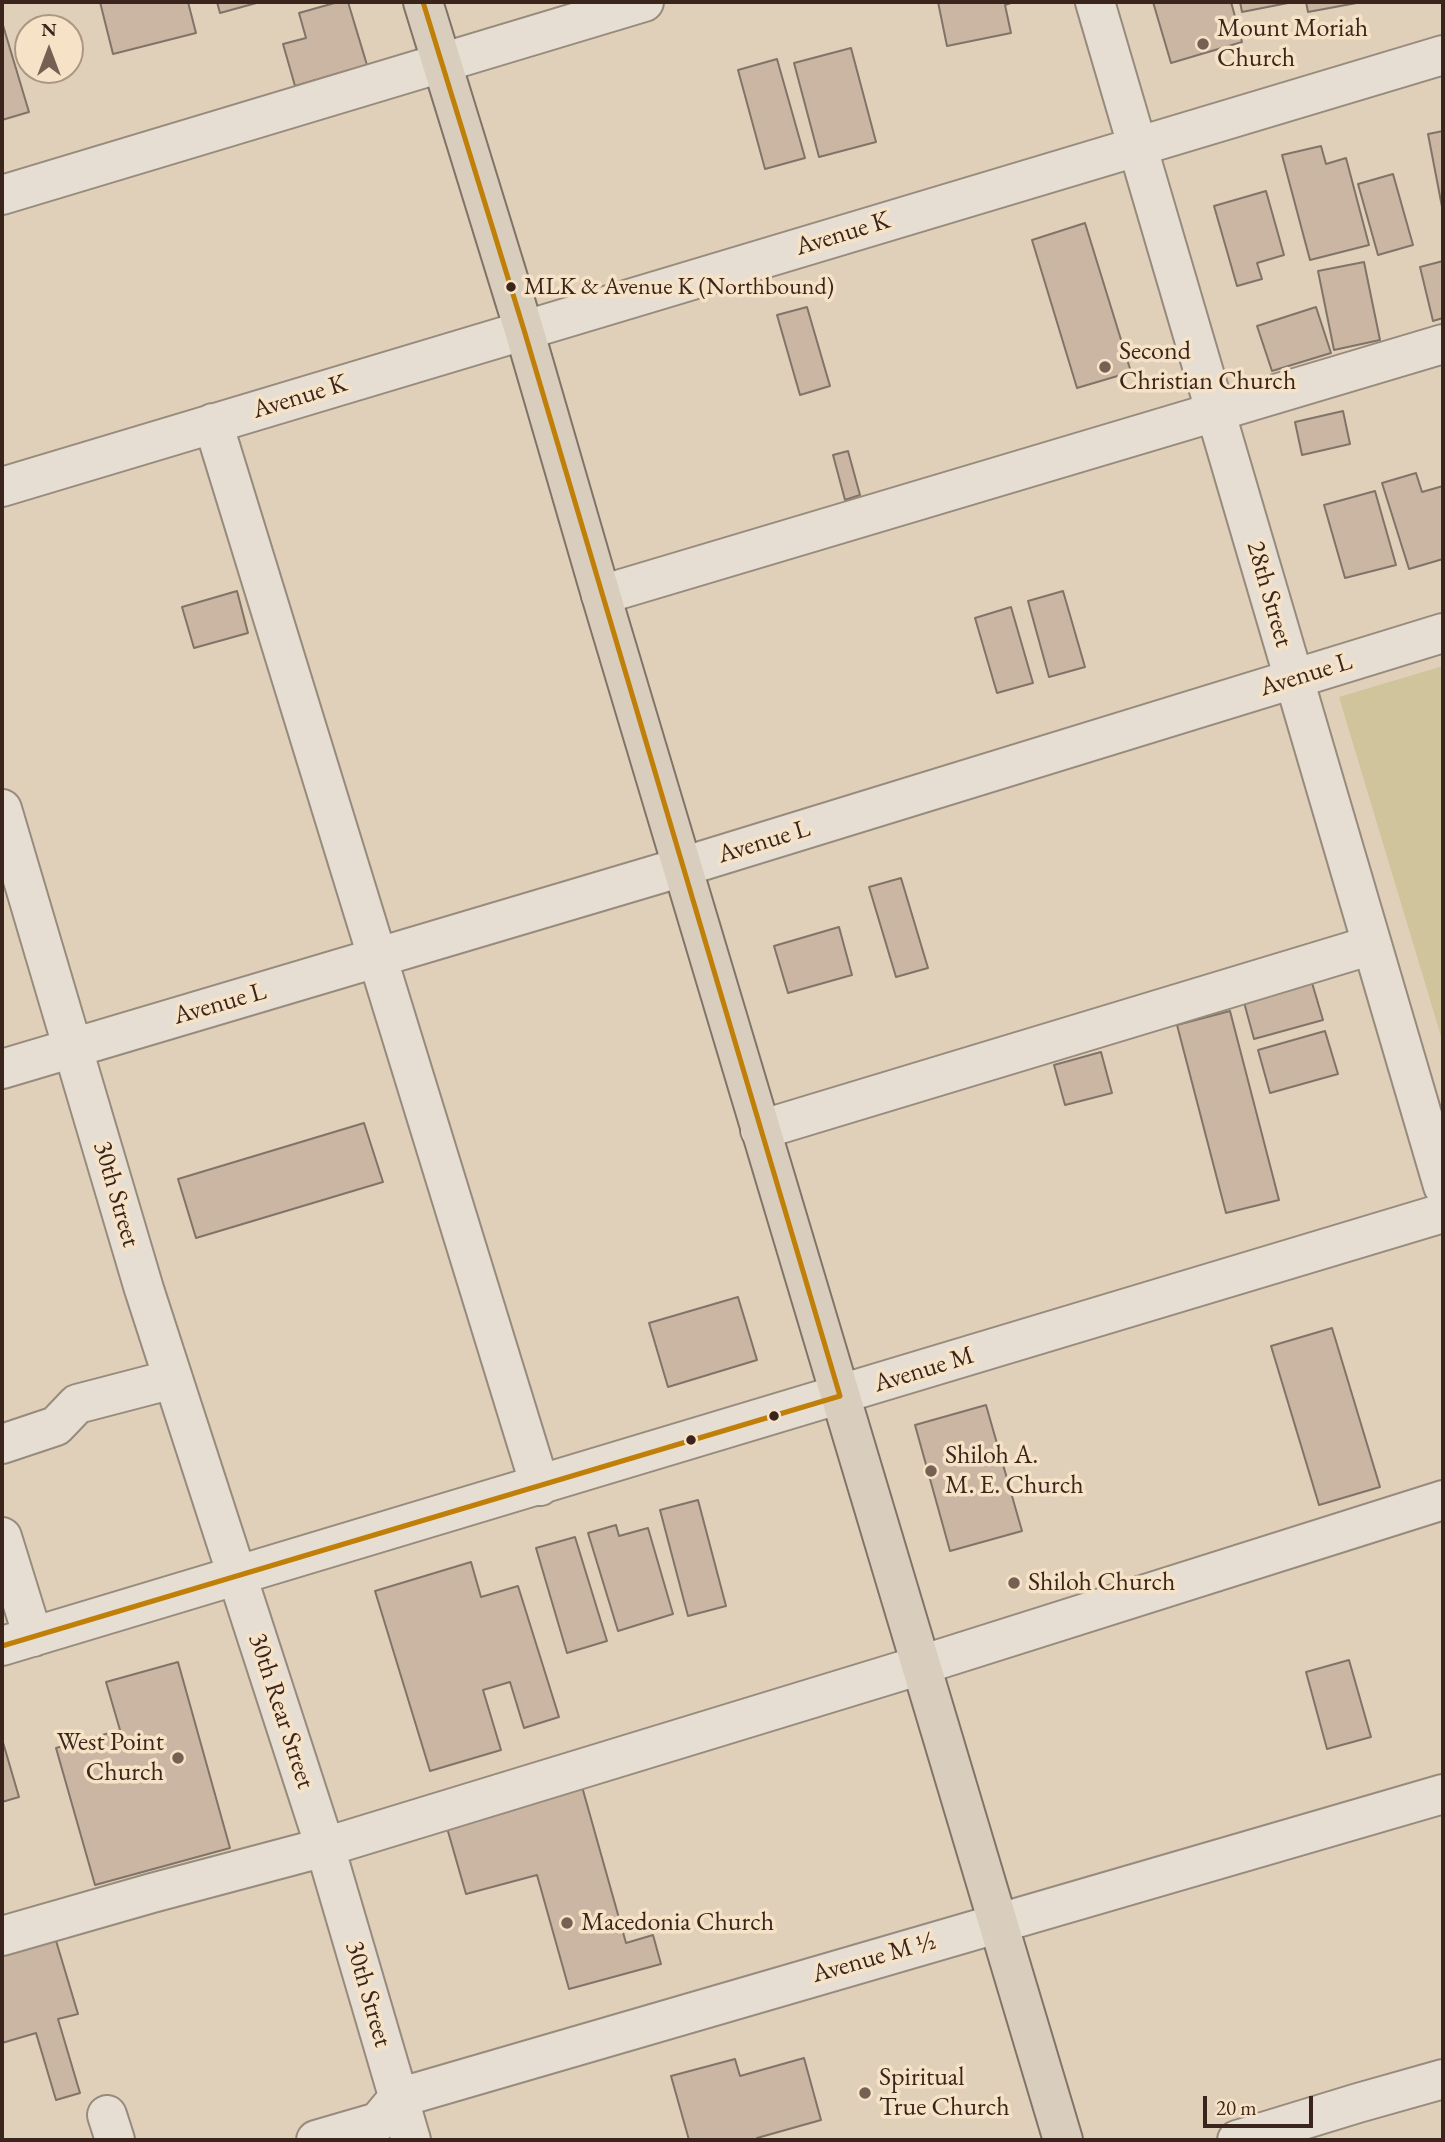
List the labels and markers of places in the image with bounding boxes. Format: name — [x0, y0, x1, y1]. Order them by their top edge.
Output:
place label: Mount Moriah Church — [1217, 13, 1368, 74]
marker: Mount Moriah Church — [1195, 36, 1211, 52]
place label: MLK & Avenue K (Northbound) — [524, 273, 834, 301]
marker: MLK & Avenue K (Northbound) — [504, 280, 518, 294]
place label: Second Christian Church — [1119, 336, 1296, 398]
marker: Second Christian Church — [1097, 359, 1113, 375]
unlabelled marker — [767, 1409, 781, 1423]
unlabelled marker — [684, 1433, 698, 1447]
place label: Shiloh A. M. E. Church — [945, 1440, 1084, 1502]
marker: Shiloh A. M. E. Church — [923, 1463, 939, 1479]
place label: Shiloh Church — [1028, 1567, 1175, 1599]
marker: Shiloh Church — [1006, 1575, 1022, 1591]
place label: West Point Church — [57, 1727, 164, 1788]
marker: West Point Church — [170, 1750, 186, 1766]
place label: Macedonia Church — [581, 1907, 774, 1939]
marker: Macedonia Church — [559, 1915, 575, 1931]
place label: Spiritual True Church — [879, 2062, 1010, 2124]
marker: Spiritual True Church — [857, 2085, 873, 2101]

